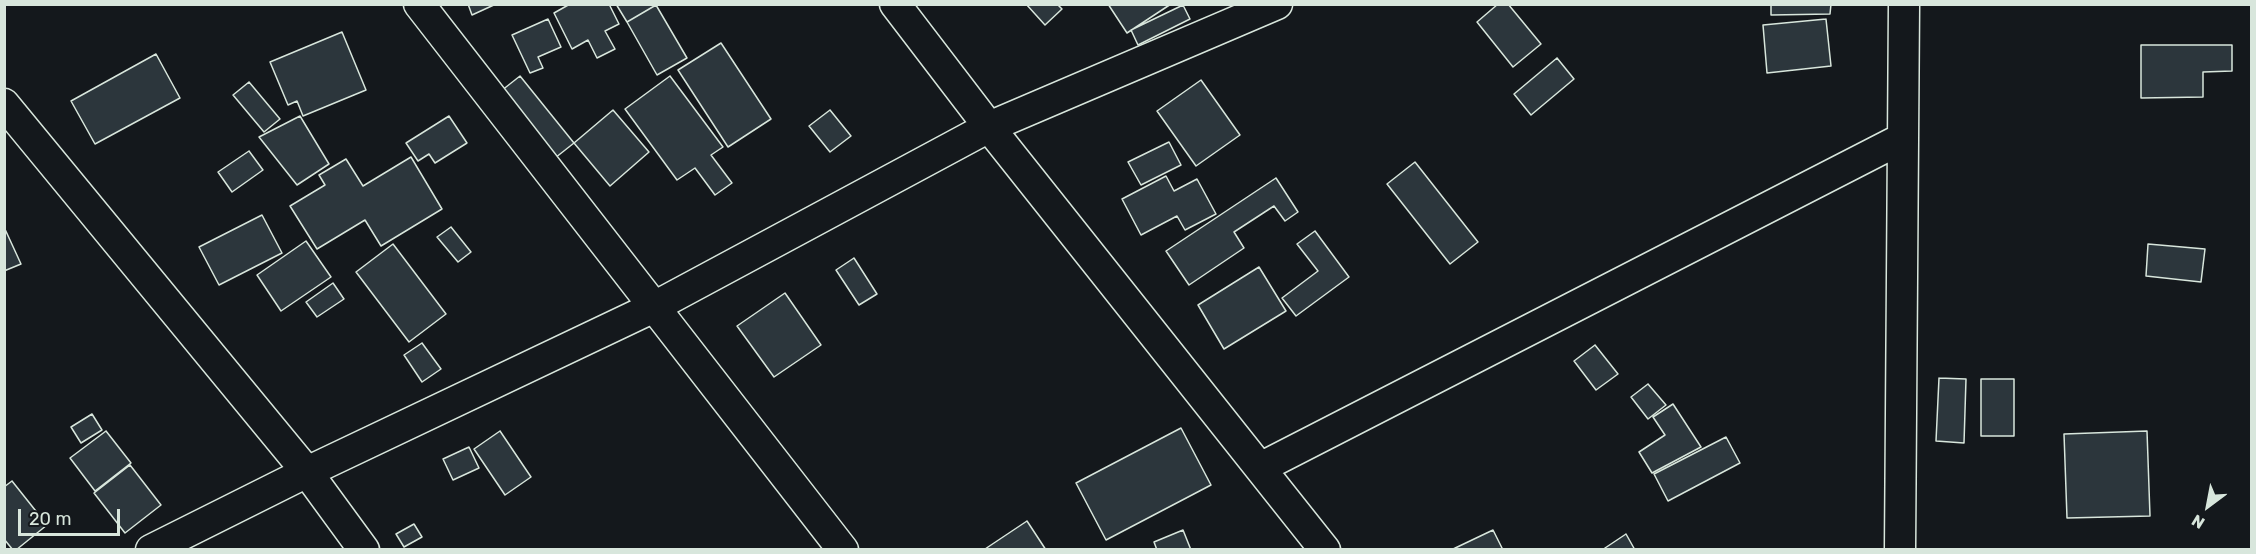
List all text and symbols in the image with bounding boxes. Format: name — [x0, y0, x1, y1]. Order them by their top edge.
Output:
north arrow — [2178, 476, 2238, 536]
scale bar — [21, 497, 123, 535]
text: 20 m — [29, 508, 71, 530]
text: N — [2188, 511, 2208, 533]

